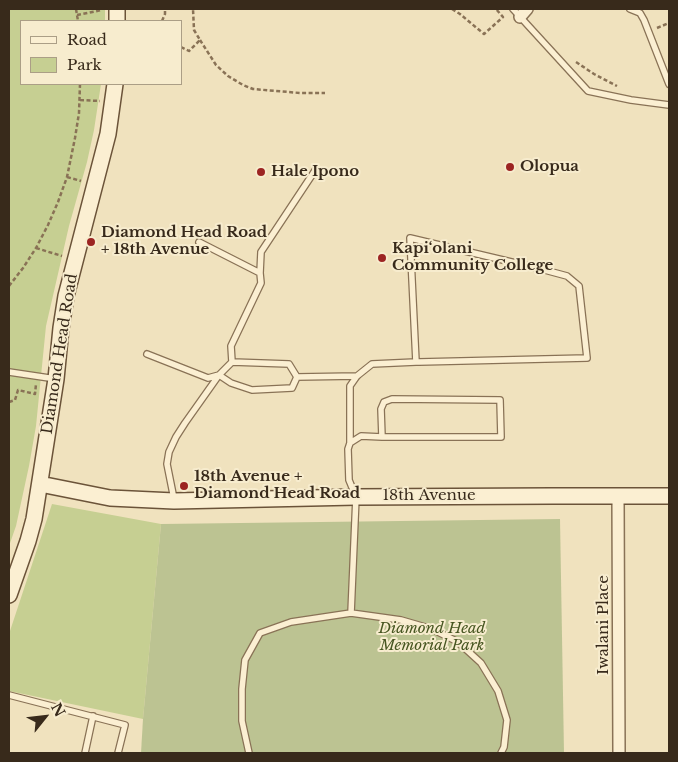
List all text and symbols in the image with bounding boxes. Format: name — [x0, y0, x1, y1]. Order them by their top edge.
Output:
legend — [20, 20, 182, 85]
text: Road — [67, 30, 107, 49]
text: Park — [67, 55, 102, 74]
place label: Olopua — [520, 158, 579, 176]
marker: Olopua — [504, 161, 516, 173]
place label: Hale Ipono — [271, 163, 359, 181]
marker: Hale Ipono — [255, 166, 267, 178]
place label: Diamond Head Road + 18th Avenue — [101, 224, 267, 259]
marker: Diamond Head Road + 18th Avenue — [85, 236, 97, 248]
place label: Kapi‘olani Community College — [392, 240, 553, 275]
marker: Kapi‘olani Community College — [376, 252, 388, 264]
street label: Diamond Head Road — [38, 273, 82, 435]
place label: 18th Avenue + Diamond Head Road — [194, 468, 360, 503]
marker: 18th Avenue + Diamond Head Road — [178, 480, 190, 492]
street label: 18th Avenue — [382, 487, 476, 505]
street label: Iwalani Place — [595, 575, 613, 675]
park label: Diamond Head Memorial Park — [378, 620, 486, 655]
north arrow — [20, 692, 70, 742]
text: N — [47, 700, 69, 720]

